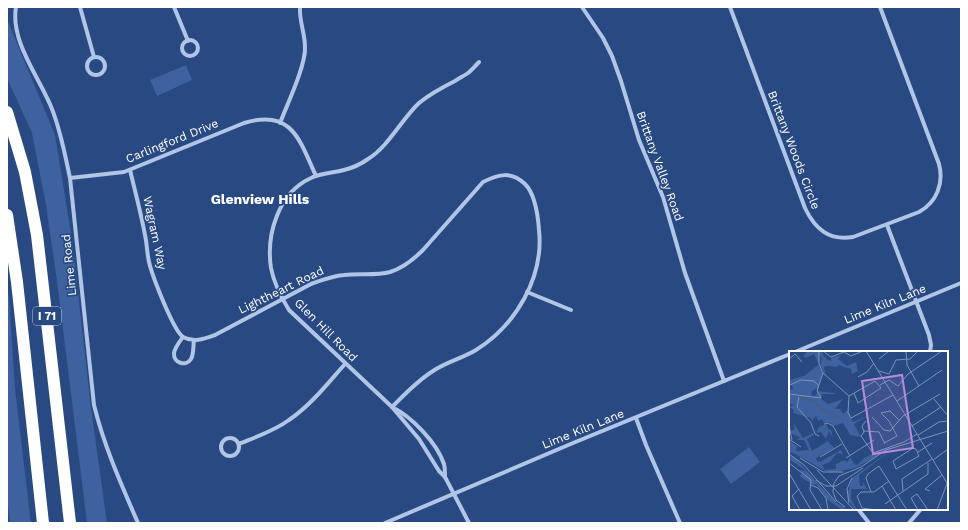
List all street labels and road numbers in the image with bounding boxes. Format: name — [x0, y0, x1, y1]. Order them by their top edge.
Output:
street label: Brittany Woods Circle — [765, 89, 823, 211]
street label: Brittany Valley Road — [634, 109, 686, 223]
street label: Carlingford Drive — [124, 116, 220, 166]
street label: Wagram Way — [140, 195, 170, 272]
street label: Lime Road — [59, 233, 79, 297]
street label: Lightheart Road — [236, 263, 326, 317]
street label: Lime Kiln Lane — [842, 281, 928, 327]
street label: Glen Hill Road — [292, 296, 360, 364]
road number: I 71 — [33, 307, 61, 325]
street label: Lime Kiln Lane — [540, 406, 626, 452]

